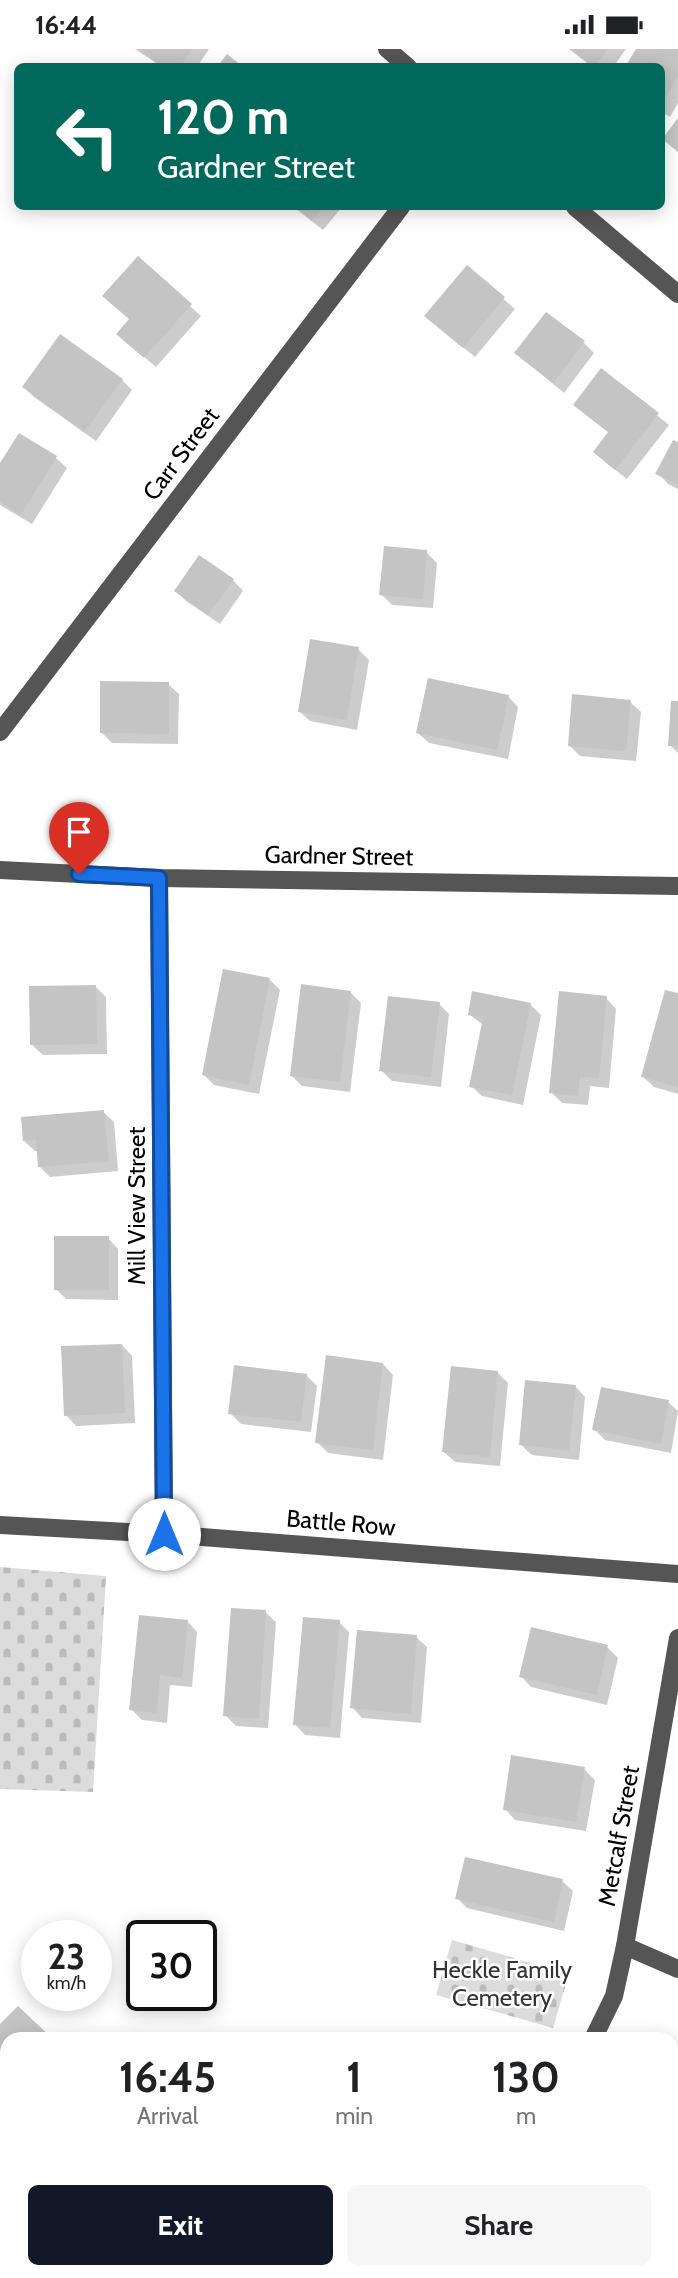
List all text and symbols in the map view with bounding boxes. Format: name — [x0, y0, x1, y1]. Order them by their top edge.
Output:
text: 16:44 — [35, 9, 97, 41]
text: 120 m — [157, 87, 289, 146]
icon: left — [42, 91, 133, 182]
text: Gardner Street — [157, 147, 355, 186]
street label: Carr Street — [136, 402, 225, 506]
pin — [49, 802, 109, 874]
icon: arrive — [60, 813, 98, 851]
street label: Gardner Street — [264, 840, 414, 871]
street label: Mill View Street — [122, 1127, 151, 1285]
position arrow — [127, 1497, 201, 1571]
street label: Battle Row — [285, 1503, 397, 1542]
street label: Metcalf Street — [592, 1763, 645, 1909]
speed limit sign: 30 — [126, 1920, 217, 2011]
text: 23 — [48, 1935, 85, 1978]
park label: Heckle Family Cemetery — [432, 1955, 572, 2012]
text: km/h — [47, 1972, 86, 1994]
text: 16:45 — [119, 2051, 216, 2103]
text: 1 — [346, 2051, 362, 2103]
text: 130 — [492, 2051, 560, 2103]
text: Arrival — [137, 2102, 198, 2130]
text: min — [335, 2102, 373, 2130]
text: m — [516, 2102, 536, 2130]
button: Exit — [28, 2185, 333, 2265]
button: Share — [347, 2185, 651, 2265]

